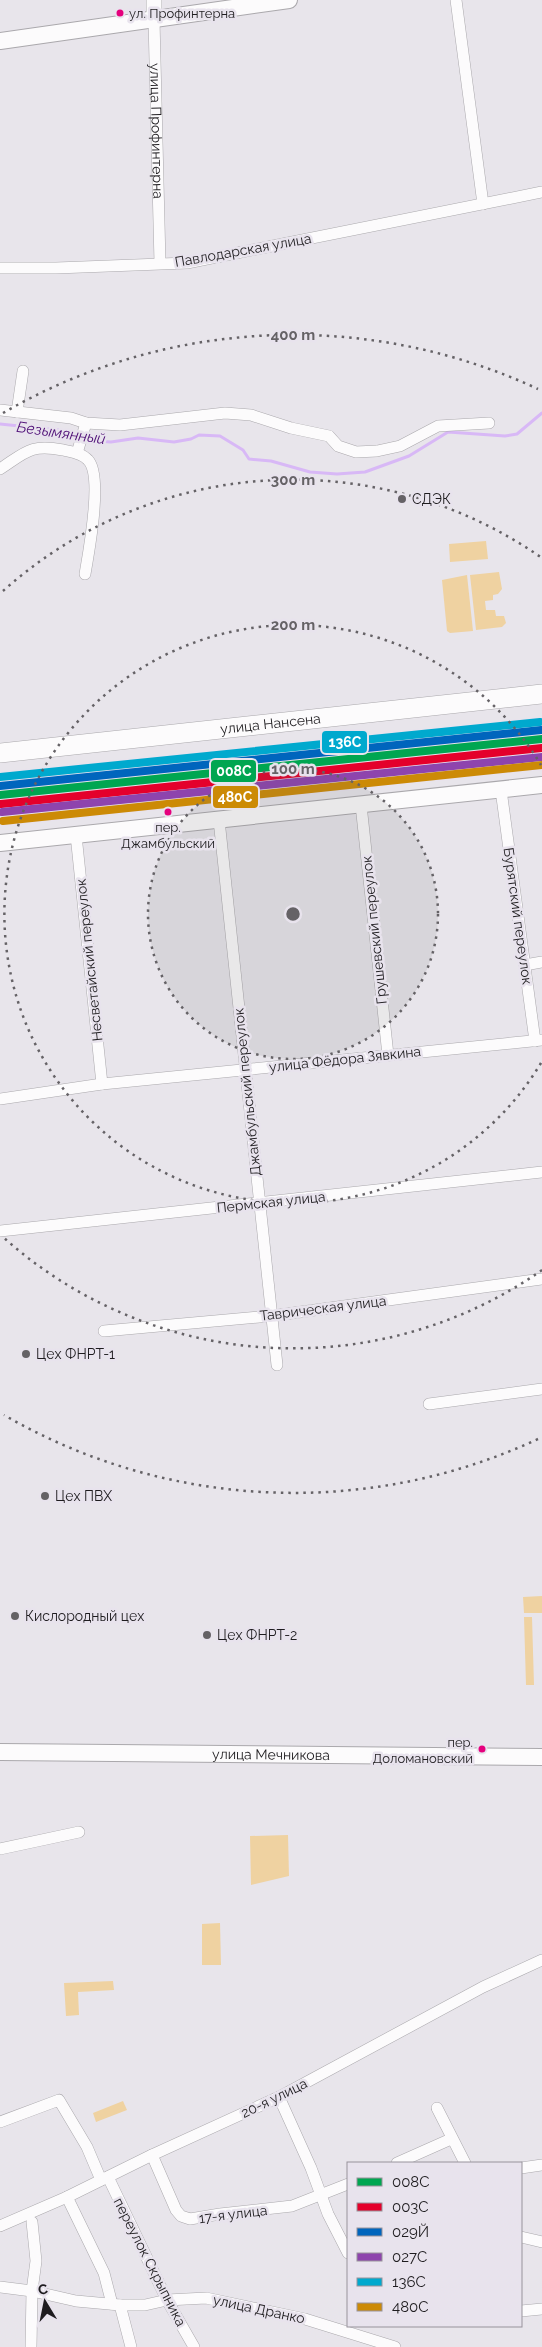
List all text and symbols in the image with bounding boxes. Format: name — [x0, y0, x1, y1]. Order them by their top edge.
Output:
place label: ул. Профинтерна — [129, 6, 235, 21]
marker: ул. Профинтерна — [115, 8, 125, 18]
street label: улица Профинтерна — [147, 63, 166, 199]
street label: Павлодарская улица — [173, 230, 313, 270]
text: 400 m — [271, 326, 315, 344]
water label: Безымянный — [15, 418, 107, 448]
text: 300 m — [271, 471, 315, 489]
place label: СДЭК — [412, 491, 451, 507]
marker: СДЭК — [396, 493, 408, 505]
text: 200 m — [271, 616, 315, 634]
street label: улица Нансена — [219, 710, 321, 737]
line badge: 136С — [321, 730, 368, 754]
text: 136С — [329, 734, 362, 750]
line badge: 008С — [210, 759, 257, 783]
text: 100 m — [271, 760, 315, 778]
text: 008С — [216, 763, 252, 779]
line badge: 480С — [212, 785, 259, 809]
text: 480С — [218, 789, 253, 805]
marker: пер. Джамбульский — [163, 807, 173, 817]
place label: пер. Джамбульский — [121, 820, 215, 851]
street label: Бурятский переулок — [500, 846, 536, 986]
street label: Грушевский переулок — [358, 855, 390, 1005]
street label: Несветайский переулок — [72, 878, 106, 1042]
centre of rings — [284, 905, 302, 923]
street label: Джамбульский переулок — [230, 1007, 264, 1177]
street label: улица Фёдора Зявкина — [268, 1043, 422, 1075]
street label: Пермская улица — [216, 1188, 326, 1216]
street label: Таврическая улица — [259, 1292, 387, 1324]
place label: Цех ФНРТ-1 — [36, 1346, 115, 1362]
marker: Цех ФНРТ-1 — [20, 1348, 32, 1360]
place label: Цех ПВХ — [55, 1488, 112, 1504]
marker: Цех ПВХ — [39, 1490, 51, 1502]
place label: Кислородный цех — [25, 1608, 144, 1624]
marker: Кислородный цех — [9, 1610, 21, 1622]
place label: Цех ФНРТ-2 — [217, 1627, 297, 1643]
marker: Цех ФНРТ-2 — [201, 1629, 213, 1641]
place label: пер. Доломановский — [373, 1735, 473, 1766]
marker: пер. Доломановский — [477, 1744, 487, 1754]
street label: улица Мечникова — [212, 1746, 330, 1763]
street label: 20-я улица — [238, 2075, 310, 2121]
legend — [347, 2162, 522, 2327]
text: 008С — [392, 2173, 430, 2191]
street label: переулок Скрыпника — [111, 2195, 189, 2329]
text: 003С — [392, 2198, 429, 2216]
street label: 17-я улица — [198, 2202, 268, 2226]
text: 029Й — [392, 2223, 429, 2241]
text: 027С — [392, 2248, 427, 2266]
text: 136С — [392, 2273, 426, 2291]
north arrow — [20, 2277, 70, 2327]
text: С — [37, 2280, 49, 2298]
street label: улица Дранко — [212, 2291, 306, 2327]
text: 480С — [392, 2298, 429, 2316]

